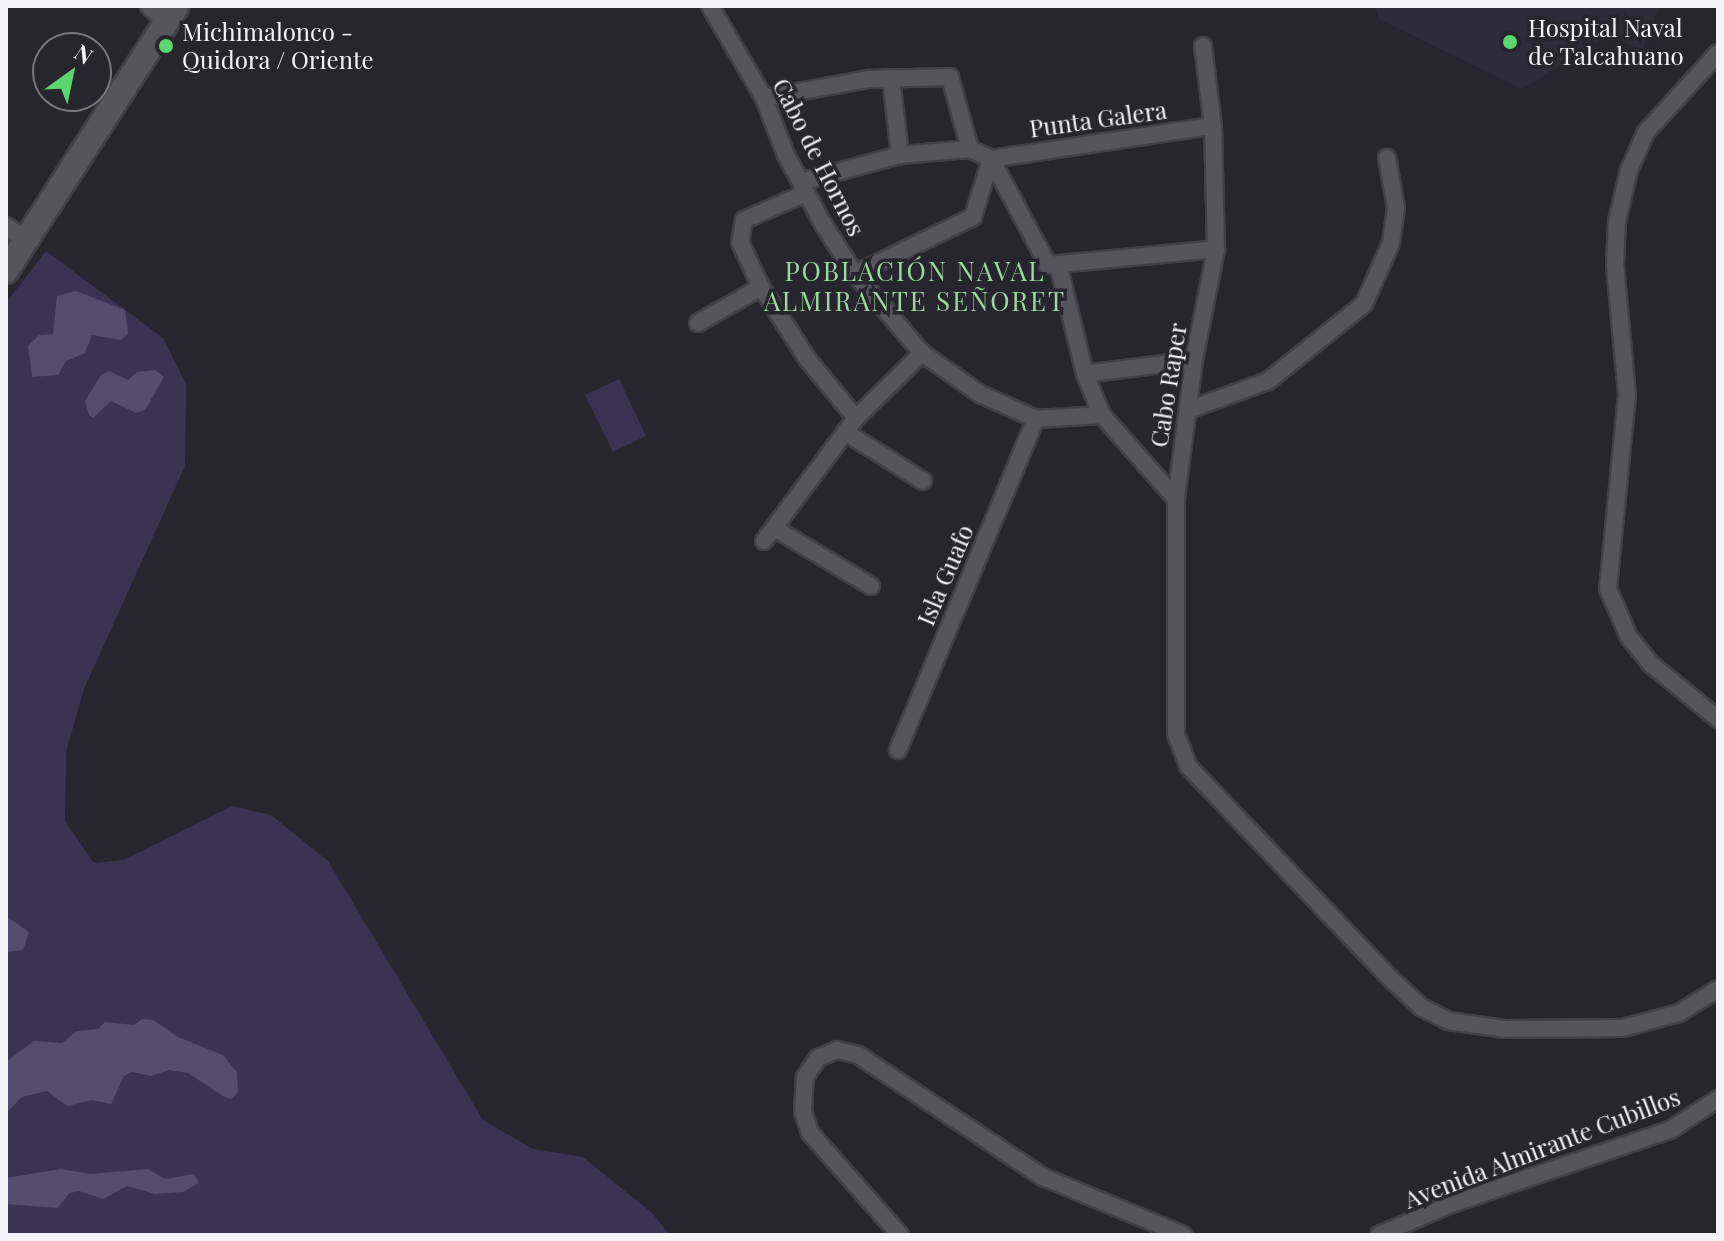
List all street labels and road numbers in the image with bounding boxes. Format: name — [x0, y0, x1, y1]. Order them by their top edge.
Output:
street label: Cabo de Hornos — [767, 73, 871, 241]
street label: Punta Galera — [1027, 95, 1169, 143]
street label: Cabo Raper — [1144, 321, 1192, 449]
street label: Isla Guafo — [911, 520, 979, 630]
street label: Avenida Almirante Cubillos — [1399, 1082, 1685, 1214]

